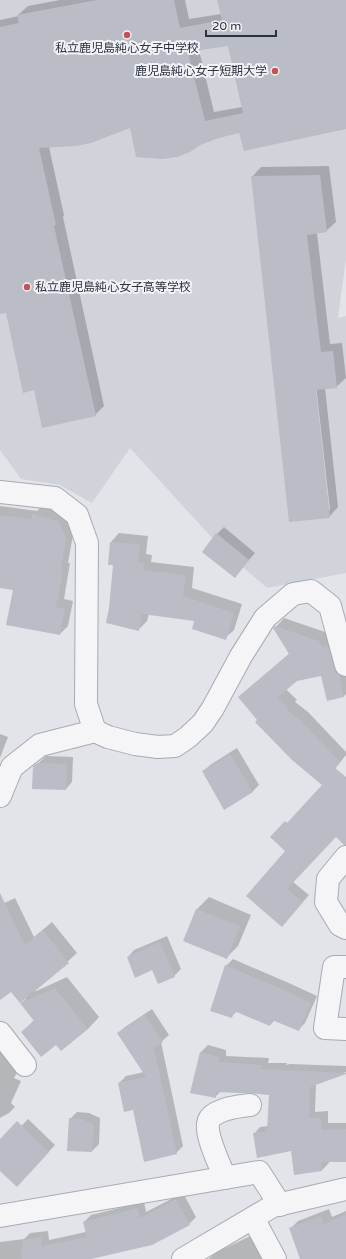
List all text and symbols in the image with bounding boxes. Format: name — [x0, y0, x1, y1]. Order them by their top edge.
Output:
scale bar — [206, 12, 276, 38]
text: 20 m — [212, 19, 241, 33]
marker: 私立鹿児島純心女子中学校 — [122, 30, 132, 40]
place label: 私立鹿児島純心女子中学校 — [55, 41, 199, 55]
place label: 鹿児島純心女子短期大学 — [135, 64, 267, 78]
marker: 鹿児島純心女子短期大学 — [270, 66, 280, 76]
place label: 私立鹿児島純心女子高等学校 — [35, 280, 191, 294]
marker: 私立鹿児島純心女子高等学校 — [22, 282, 32, 292]

